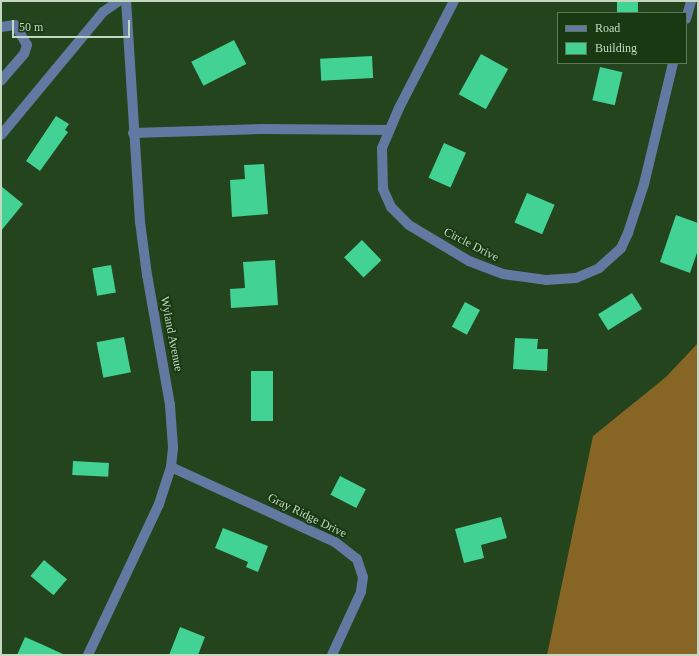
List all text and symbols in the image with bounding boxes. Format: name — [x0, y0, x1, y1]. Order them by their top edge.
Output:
scale bar — [14, 12, 132, 38]
legend — [557, 12, 687, 64]
text: 50 m — [19, 20, 43, 34]
text: Road — [595, 21, 620, 35]
text: Building — [595, 41, 637, 55]
street label: Circle Drive — [441, 225, 501, 265]
street label: Wyland Avenue — [157, 295, 185, 373]
street label: Gray Ridge Drive — [265, 491, 349, 541]

